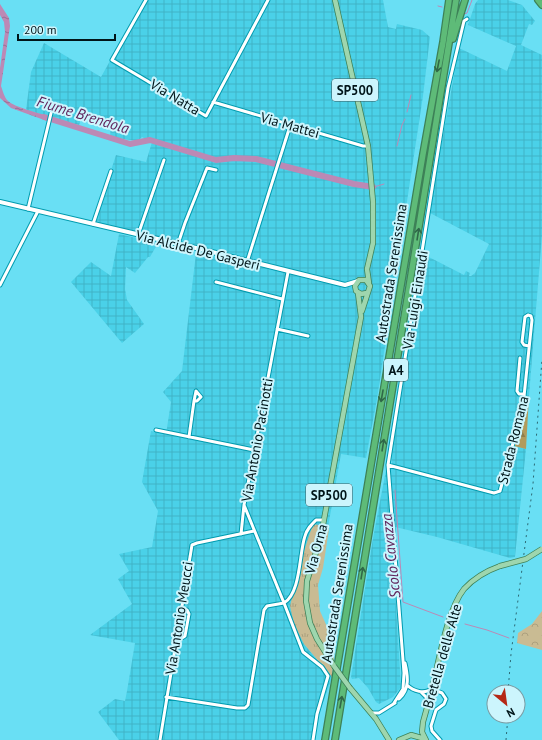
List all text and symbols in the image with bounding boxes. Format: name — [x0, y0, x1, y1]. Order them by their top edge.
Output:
scale bar — [18, 16, 115, 42]
text: 200 m — [24, 22, 57, 37]
one-way arrow — [434, 59, 442, 72]
street label: Via Natta — [146, 75, 203, 119]
road number: SP500 — [332, 79, 378, 101]
water label: Fiume Brendola — [35, 91, 132, 138]
street label: Via Mattei — [257, 108, 322, 142]
street label: Autostrada Serenissima — [371, 202, 411, 344]
street label: Via Alcide De Gasperi — [133, 226, 262, 274]
one-way arrow — [415, 228, 423, 241]
street label: Via Luigi Einaudi — [398, 249, 432, 352]
road number: A4 — [384, 359, 408, 381]
street label: Via Antonio Pacinotti — [237, 377, 277, 504]
one-way arrow — [378, 389, 386, 402]
street label: Strada Romana — [493, 394, 533, 486]
one-way arrow — [379, 439, 387, 452]
road number: SP500 — [306, 484, 352, 506]
water label: Scolo Cavazza — [377, 512, 404, 599]
street label: Via Orna — [300, 522, 331, 577]
street label: Autostrada Serenissima — [317, 522, 357, 664]
street label: Via Antonio Meucci — [161, 560, 197, 677]
one-way arrow — [358, 567, 366, 580]
street label: Bretella delle Alte — [418, 602, 466, 710]
north arrow — [486, 684, 526, 724]
one-way arrow — [337, 695, 345, 708]
text: N — [504, 705, 517, 721]

